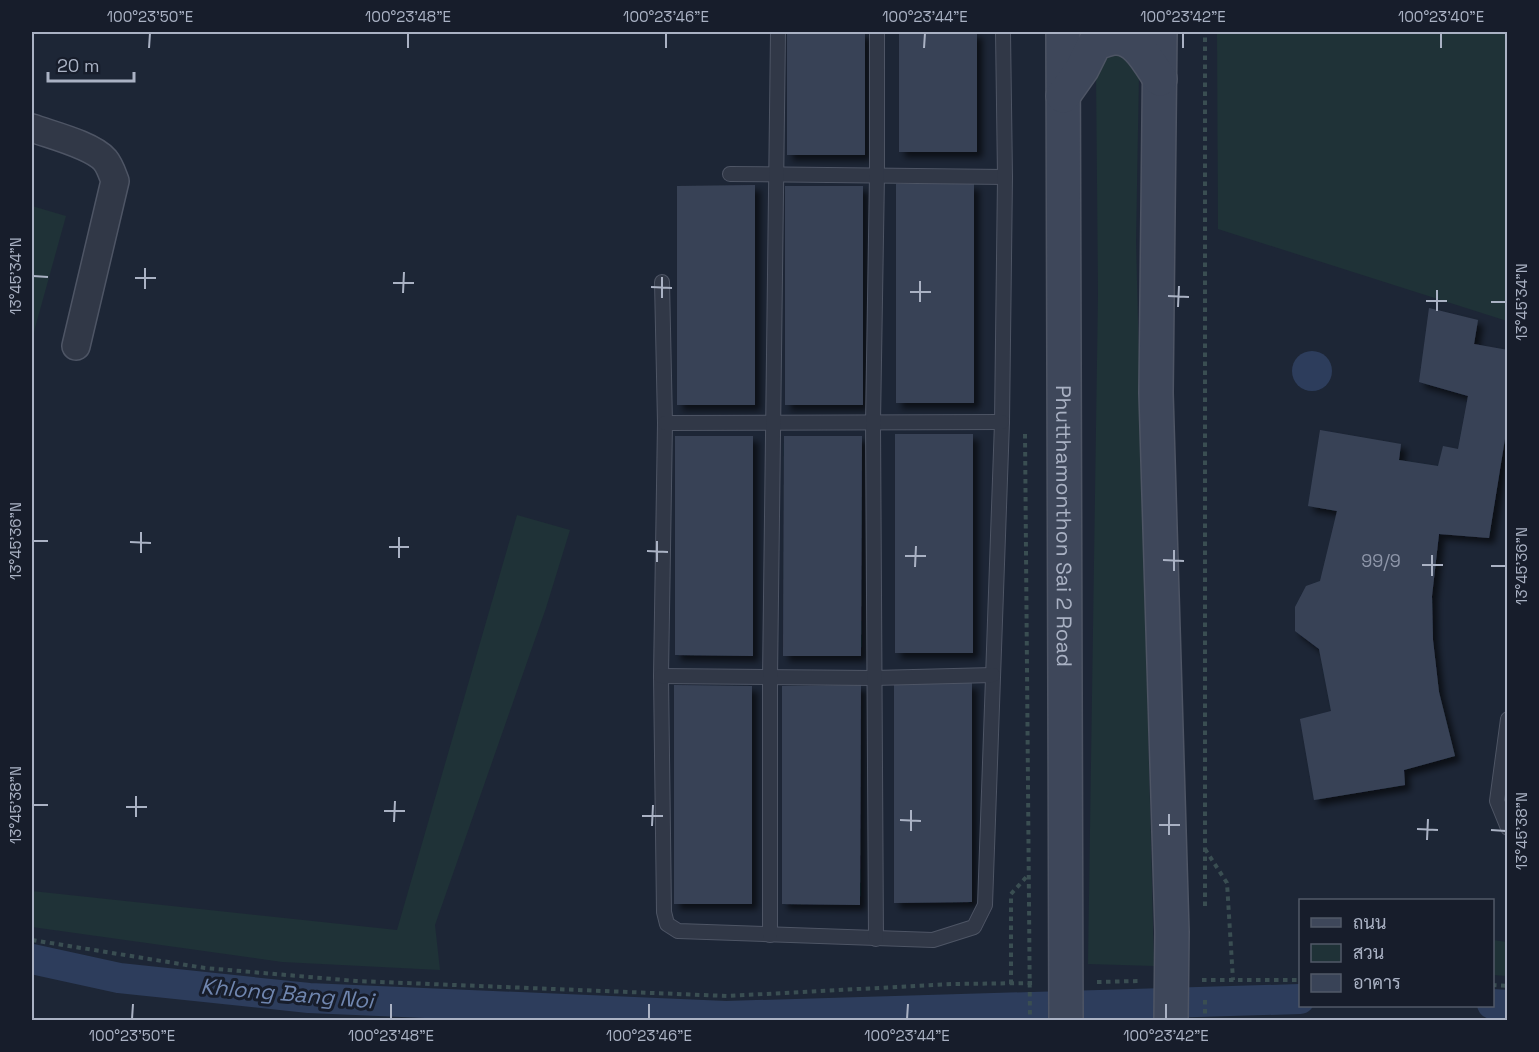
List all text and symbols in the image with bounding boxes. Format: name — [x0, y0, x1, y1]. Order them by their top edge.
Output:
text: 100°23'50"E — [107, 7, 193, 26]
text: 100°23'48"E — [365, 7, 451, 26]
text: 100°23'46"E — [623, 7, 709, 26]
text: 100°23'44"E — [882, 7, 968, 26]
text: 100°23'42"E — [1140, 7, 1226, 26]
text: 100°23'40"E — [1398, 7, 1484, 26]
scale bar — [48, 45, 134, 83]
text: 20 m — [57, 54, 100, 77]
text: 13°45'34"N — [6, 237, 25, 315]
text: 13°45'34"N — [1512, 263, 1531, 341]
street label: Phutthamonthon Sai 2 Road — [1051, 385, 1078, 667]
text: 13°45'36"N — [6, 502, 25, 580]
text: 13°45'36"N — [1512, 527, 1531, 605]
house number: 99/9 — [1361, 549, 1401, 572]
text: 13°45'38"N — [6, 766, 25, 844]
text: 13°45'38"N — [1512, 792, 1531, 870]
legend — [1299, 899, 1494, 1007]
text: ถนน — [1353, 911, 1386, 934]
text: สวน — [1353, 941, 1384, 964]
text: อาคาร — [1353, 971, 1401, 994]
water label: Khlong Bang Noi — [200, 972, 377, 1015]
text: 100°23'50"E — [89, 1026, 175, 1045]
text: 100°23'48"E — [348, 1026, 434, 1045]
text: 100°23'46"E — [606, 1026, 692, 1045]
text: 100°23'44"E — [864, 1026, 950, 1045]
text: 100°23'42"E — [1123, 1026, 1209, 1045]

